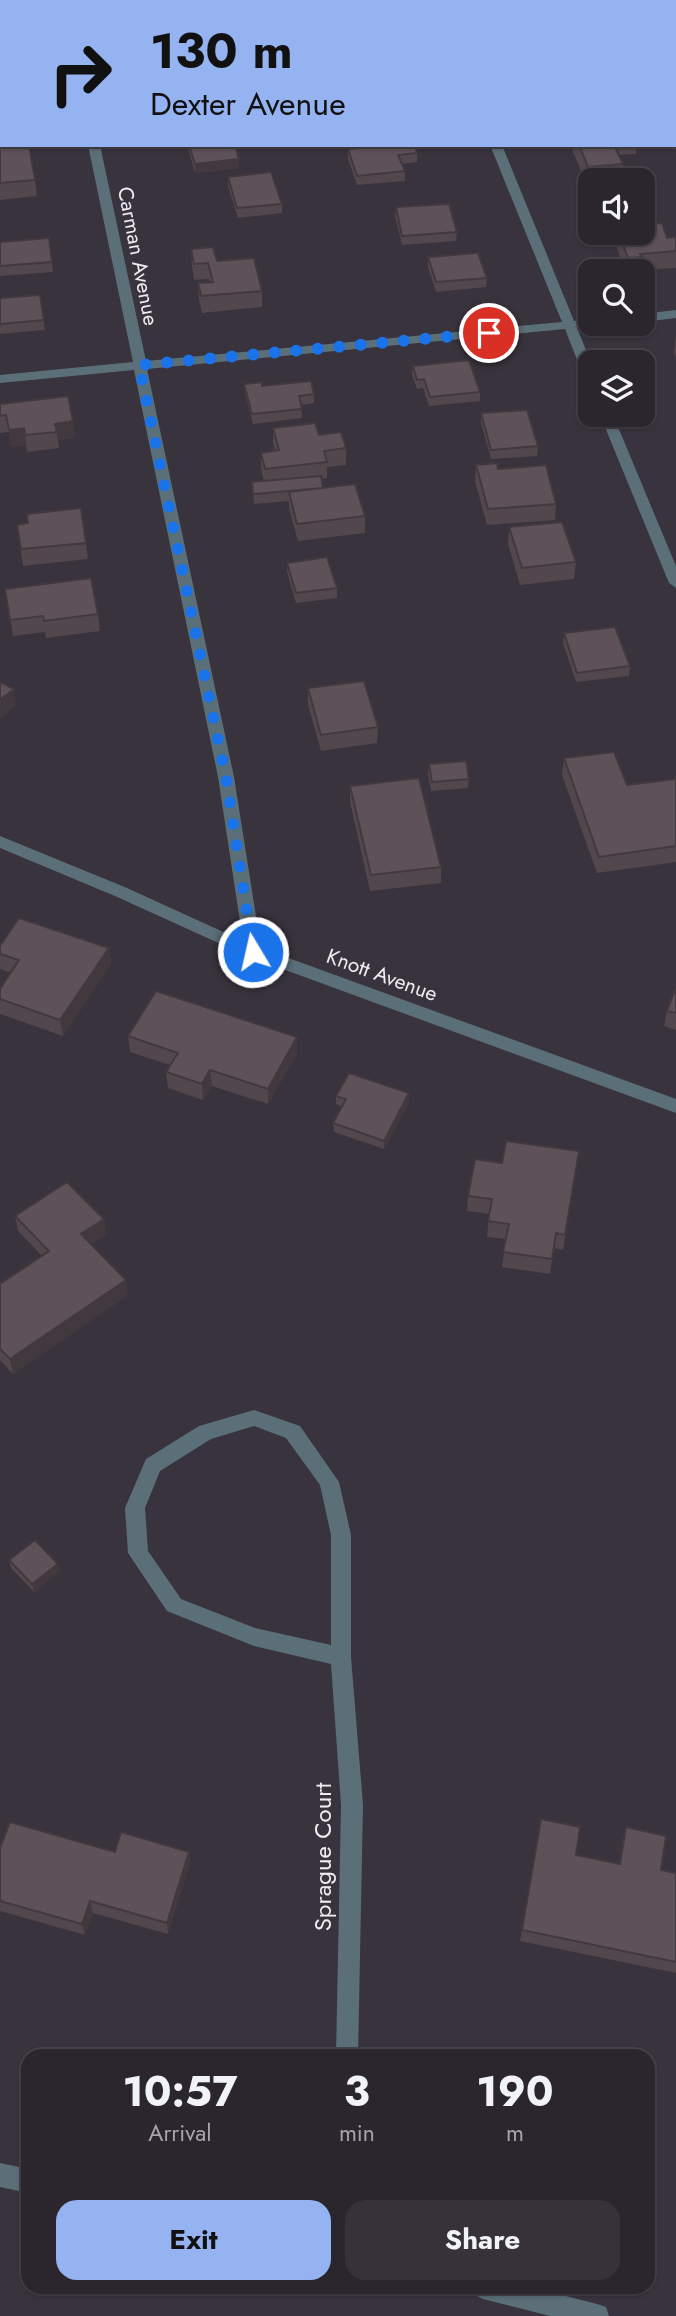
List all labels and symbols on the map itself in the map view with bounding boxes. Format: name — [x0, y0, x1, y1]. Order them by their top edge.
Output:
street label: Carman Avenue — [110, 184, 166, 328]
pin — [459, 303, 519, 363]
position arrow — [216, 915, 290, 989]
street label: Knott Avenue — [322, 941, 442, 1009]
street label: Sprague Court — [305, 1782, 340, 1931]

